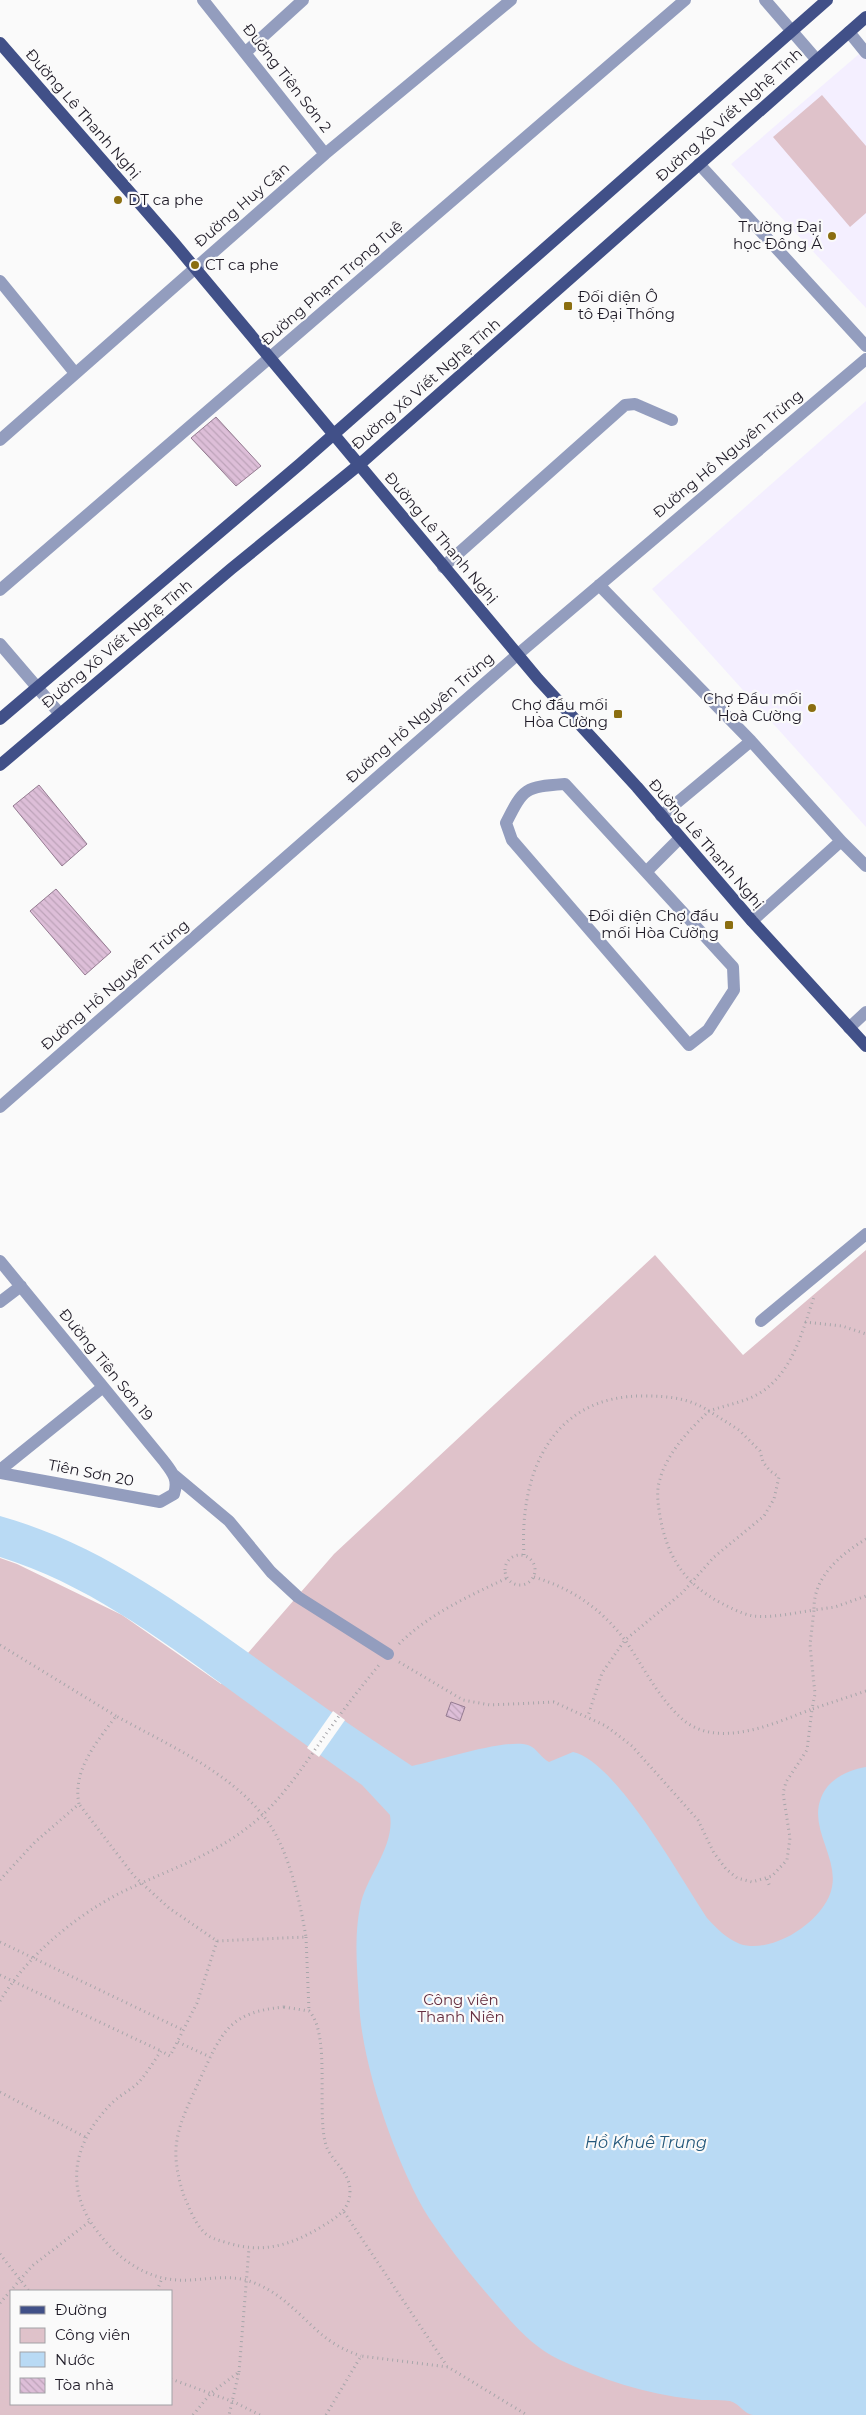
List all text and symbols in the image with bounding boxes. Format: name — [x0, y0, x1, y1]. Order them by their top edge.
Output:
street label: Đường Tiên Sơn 2 — [239, 19, 336, 136]
street label: Đường Xô Viết Nghệ Tĩnh — [651, 44, 806, 186]
street label: Đường Lê Thanh Nghị — [22, 45, 145, 183]
street label: Đường Huy Cận — [190, 158, 293, 251]
place label: DT ca phe — [128, 190, 203, 209]
marker: DT ca phe — [112, 194, 124, 206]
street label: Đường Phạm Trọng Tuệ — [257, 216, 406, 349]
place label: Trường Đại học Đông Á — [733, 217, 822, 253]
marker: Trường Đại học Đông Á — [826, 230, 838, 242]
place label: CT ca phe — [205, 255, 279, 274]
marker: CT ca phe — [189, 259, 201, 271]
place label: Đối diện Ô tô Đại Thống — [578, 287, 675, 323]
marker: Đối diện Ô tô Đại Thống — [562, 300, 574, 312]
street label: Đường Xô Viết Nghệ Tĩnh — [347, 314, 504, 453]
street label: Đường Hồ Nguyên Trừng — [649, 385, 807, 522]
street label: Đường Lê Thanh Nghị — [381, 468, 502, 607]
street label: Đường Xô Viết Nghệ Tĩnh — [37, 575, 196, 712]
street label: Đường Hồ Nguyên Trừng — [342, 648, 498, 787]
place label: Chợ Đầu mối Hoà Cường — [703, 689, 802, 725]
place label: Chợ đầu mối Hòa Cường — [512, 695, 608, 731]
marker: Chợ Đầu mối Hoà Cường — [806, 702, 818, 714]
marker: Chợ đầu mối Hòa Cường — [612, 708, 624, 720]
street label: Đường Lê Thanh Nghị — [645, 775, 768, 913]
place label: Đối diện Chợ đầu mối Hòa Cường — [589, 906, 719, 942]
street label: Đường Hồ Nguyên Trừng — [37, 915, 193, 1054]
marker: Đối diện Chợ đầu mối Hòa Cường — [723, 919, 735, 931]
street label: Đường Tiên Sơn 19 — [55, 1305, 158, 1425]
street label: Tiên Sơn 20 — [47, 1455, 136, 1490]
park label: Công viên Thanh Niên — [417, 1990, 505, 2026]
water label: Hồ Khuê Trung — [585, 2133, 707, 2152]
legend — [10, 2290, 172, 2405]
text: Đường — [55, 2300, 107, 2319]
text: Công viên — [55, 2325, 130, 2344]
text: Nước — [55, 2350, 95, 2369]
text: Tòa nhà — [55, 2375, 114, 2394]

